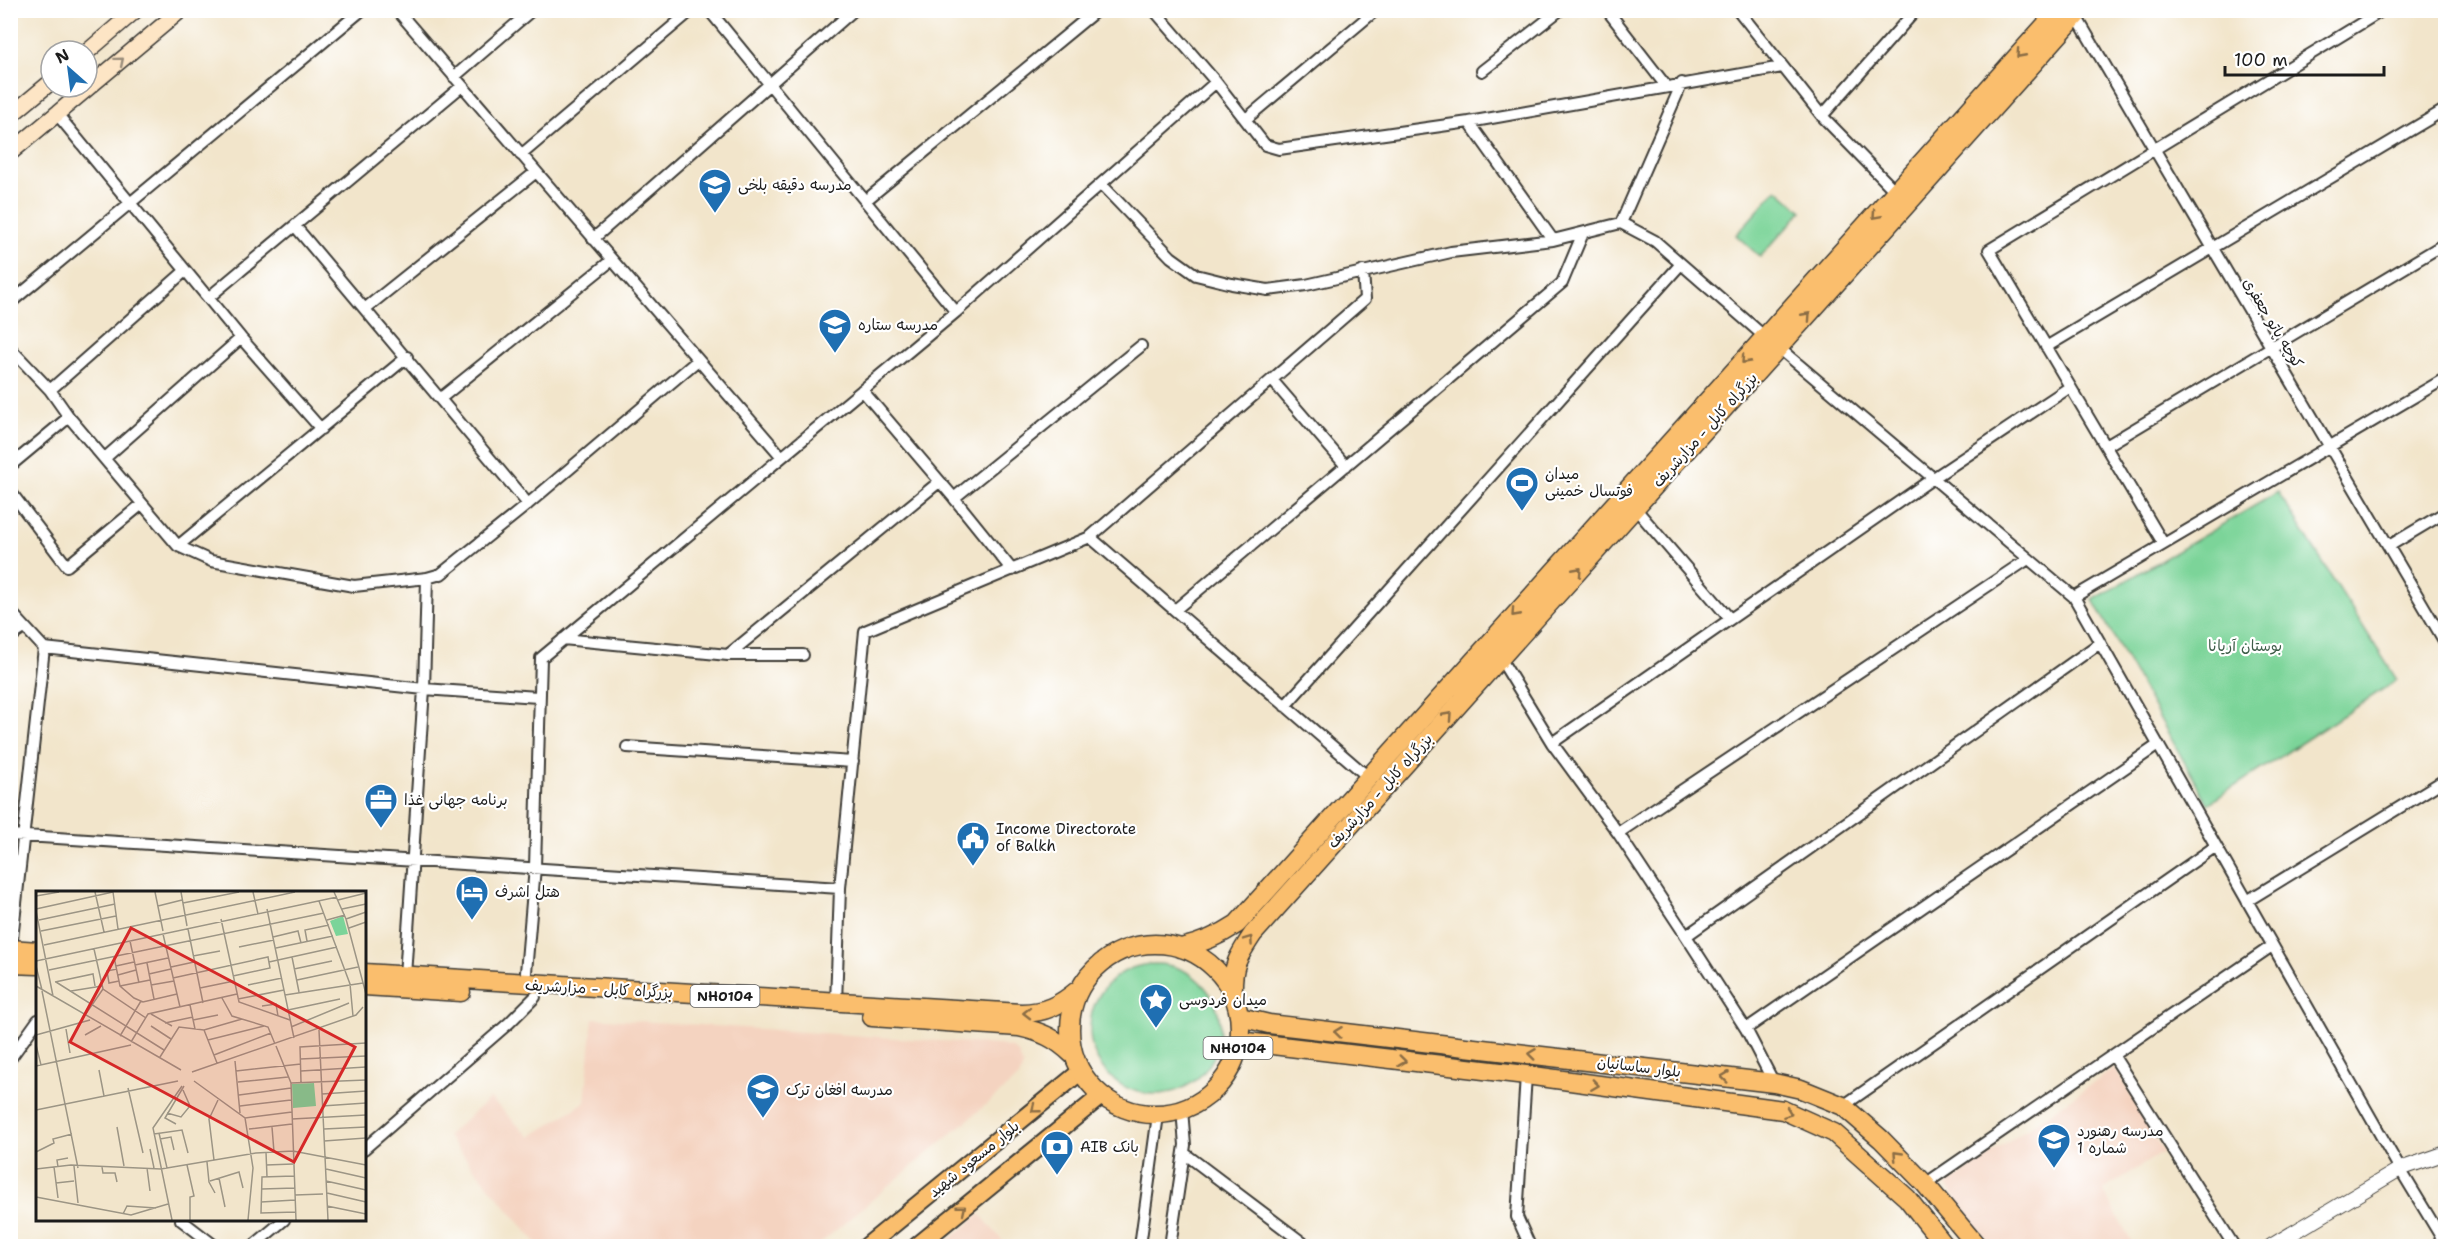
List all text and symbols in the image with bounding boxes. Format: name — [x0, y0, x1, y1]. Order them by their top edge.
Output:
north arrow — [39, 39, 99, 99]
scale bar — [2225, 39, 2384, 77]
text: N — [52, 44, 73, 68]
one-way arrow — [2016, 47, 2027, 58]
text: 100 m — [2234, 48, 2288, 72]
one-way arrow — [113, 57, 124, 68]
school or university icon: مدرسه دقيقه بلخى — [697, 167, 733, 214]
place label: مدرسه دقيقه بلخى — [738, 175, 852, 195]
one-way arrow — [1872, 208, 1883, 219]
street label: کوچه پاتو جعفری — [2238, 274, 2308, 372]
school or university icon: مدرسه ستاره — [817, 307, 853, 354]
one-way arrow — [1800, 313, 1811, 323]
place label: مدرسه ستاره — [858, 315, 938, 335]
one-way arrow — [1741, 353, 1752, 363]
street label: بزرگراه کابل - مزارشریف — [1648, 368, 1762, 492]
place label: میدان فوتسال خمینی — [1545, 464, 1633, 501]
sports icon: میدان فوتسال خمینی — [1504, 465, 1540, 512]
one-way arrow — [1571, 567, 1582, 577]
one-way arrow — [1511, 607, 1522, 617]
park label: بوستان آریانا — [2208, 636, 2282, 656]
one-way arrow — [1441, 712, 1452, 723]
street label: بزرگراه کابل - مزارشریف — [1323, 729, 1437, 853]
office icon: برنامه جهانی غذا — [363, 782, 399, 829]
place label: برنامه جهانی غذا — [404, 790, 508, 810]
place label: Income Directorate of Balkh — [996, 819, 1136, 856]
public building icon: Income Directorate of Balkh — [955, 820, 991, 867]
hotel icon: هتل اشرف — [454, 874, 490, 921]
place label: هتل اشرف — [495, 882, 560, 902]
inset map — [36, 891, 366, 1221]
one-way arrow — [1242, 936, 1253, 947]
street label: بزرگراه کابل - مزارشریف — [525, 975, 673, 1003]
place icon: میدان فردوسی — [1138, 982, 1174, 1029]
road number: NH0104 — [690, 985, 760, 1007]
place label: میدان فردوسی — [1179, 990, 1267, 1010]
one-way arrow — [1022, 1007, 1031, 1019]
one-way arrow — [1333, 1026, 1342, 1039]
road number: NH0104 — [1204, 1037, 1272, 1059]
one-way arrow — [1527, 1049, 1536, 1061]
street label: بلوار ساسانیان — [1596, 1052, 1682, 1082]
one-way arrow — [1397, 1054, 1406, 1066]
one-way arrow — [1721, 1071, 1730, 1084]
school or university icon: مدرسه افغان ترک — [745, 1072, 781, 1119]
one-way arrow — [1591, 1078, 1600, 1090]
place label: مدرسه افغان ترک — [786, 1080, 893, 1100]
one-way arrow — [1031, 1101, 1042, 1112]
one-way arrow — [1782, 1106, 1793, 1119]
street label: بلوار مسعود شهید — [924, 1116, 1024, 1202]
place label: مدرسه رهنورد شماره 1 — [2077, 1121, 2164, 1158]
school or university icon: مدرسه رهنورد شماره 1 — [2036, 1122, 2072, 1169]
bank icon: AIB بانک — [1039, 1129, 1075, 1176]
place label: AIB بانک — [1080, 1137, 1139, 1157]
one-way arrow — [1893, 1152, 1904, 1163]
one-way arrow — [955, 1206, 966, 1217]

